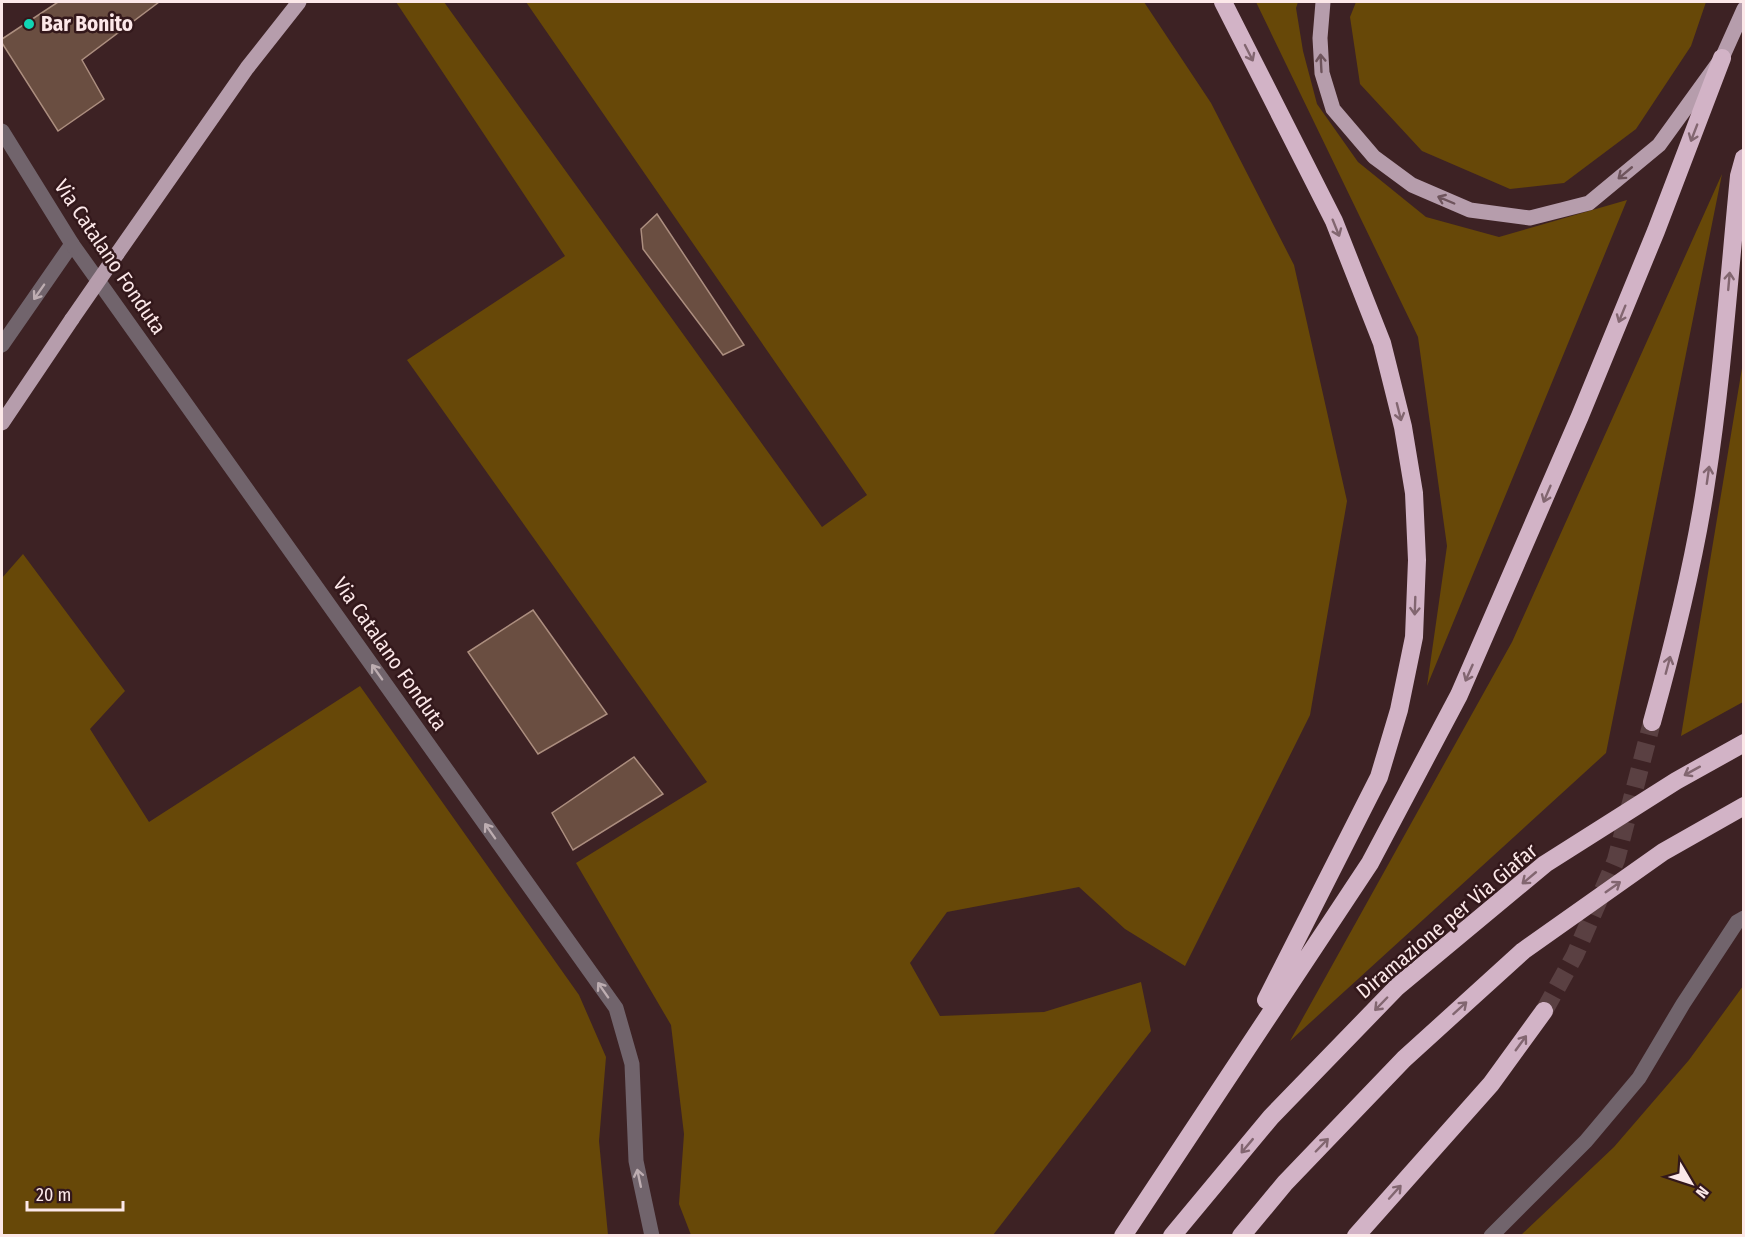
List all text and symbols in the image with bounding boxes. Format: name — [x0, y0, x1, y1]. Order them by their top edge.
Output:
place label: Bar Bonito — [41, 11, 133, 37]
marker: Bar Bonito — [22, 17, 36, 31]
one-way arrow — [1244, 44, 1256, 62]
one-way arrow — [1316, 53, 1327, 73]
one-way arrow — [1687, 123, 1698, 141]
one-way arrow — [1617, 167, 1633, 180]
street label: Via Catalano Fonduta — [49, 175, 171, 339]
one-way arrow — [1437, 193, 1455, 205]
one-way arrow — [1331, 218, 1342, 237]
one-way arrow — [1724, 271, 1735, 291]
one-way arrow — [33, 283, 45, 299]
one-way arrow — [1616, 304, 1627, 323]
one-way arrow — [1394, 402, 1406, 421]
one-way arrow — [1702, 465, 1713, 485]
one-way arrow — [1541, 484, 1552, 502]
street label: Via Catalano Fonduta — [327, 572, 453, 736]
one-way arrow — [1410, 595, 1421, 615]
one-way arrow — [1662, 656, 1674, 675]
one-way arrow — [1463, 663, 1474, 681]
one-way arrow — [371, 665, 383, 681]
one-way arrow — [1684, 766, 1701, 778]
one-way arrow — [484, 824, 496, 840]
street label: Diramazione per Via Giafar — [1351, 837, 1543, 1004]
one-way arrow — [1521, 871, 1537, 884]
one-way arrow — [1604, 881, 1620, 893]
one-way arrow — [597, 983, 609, 999]
one-way arrow — [1374, 997, 1388, 1012]
one-way arrow — [1452, 1001, 1467, 1015]
one-way arrow — [1515, 1036, 1527, 1052]
one-way arrow — [1240, 1138, 1254, 1153]
one-way arrow — [1314, 1138, 1328, 1153]
north arrow — [1661, 1153, 1721, 1213]
one-way arrow — [633, 1169, 645, 1188]
scale bar — [27, 1174, 123, 1212]
text: N — [1692, 1182, 1713, 1202]
text: 20 m — [36, 1184, 71, 1206]
one-way arrow — [1388, 1185, 1402, 1200]

